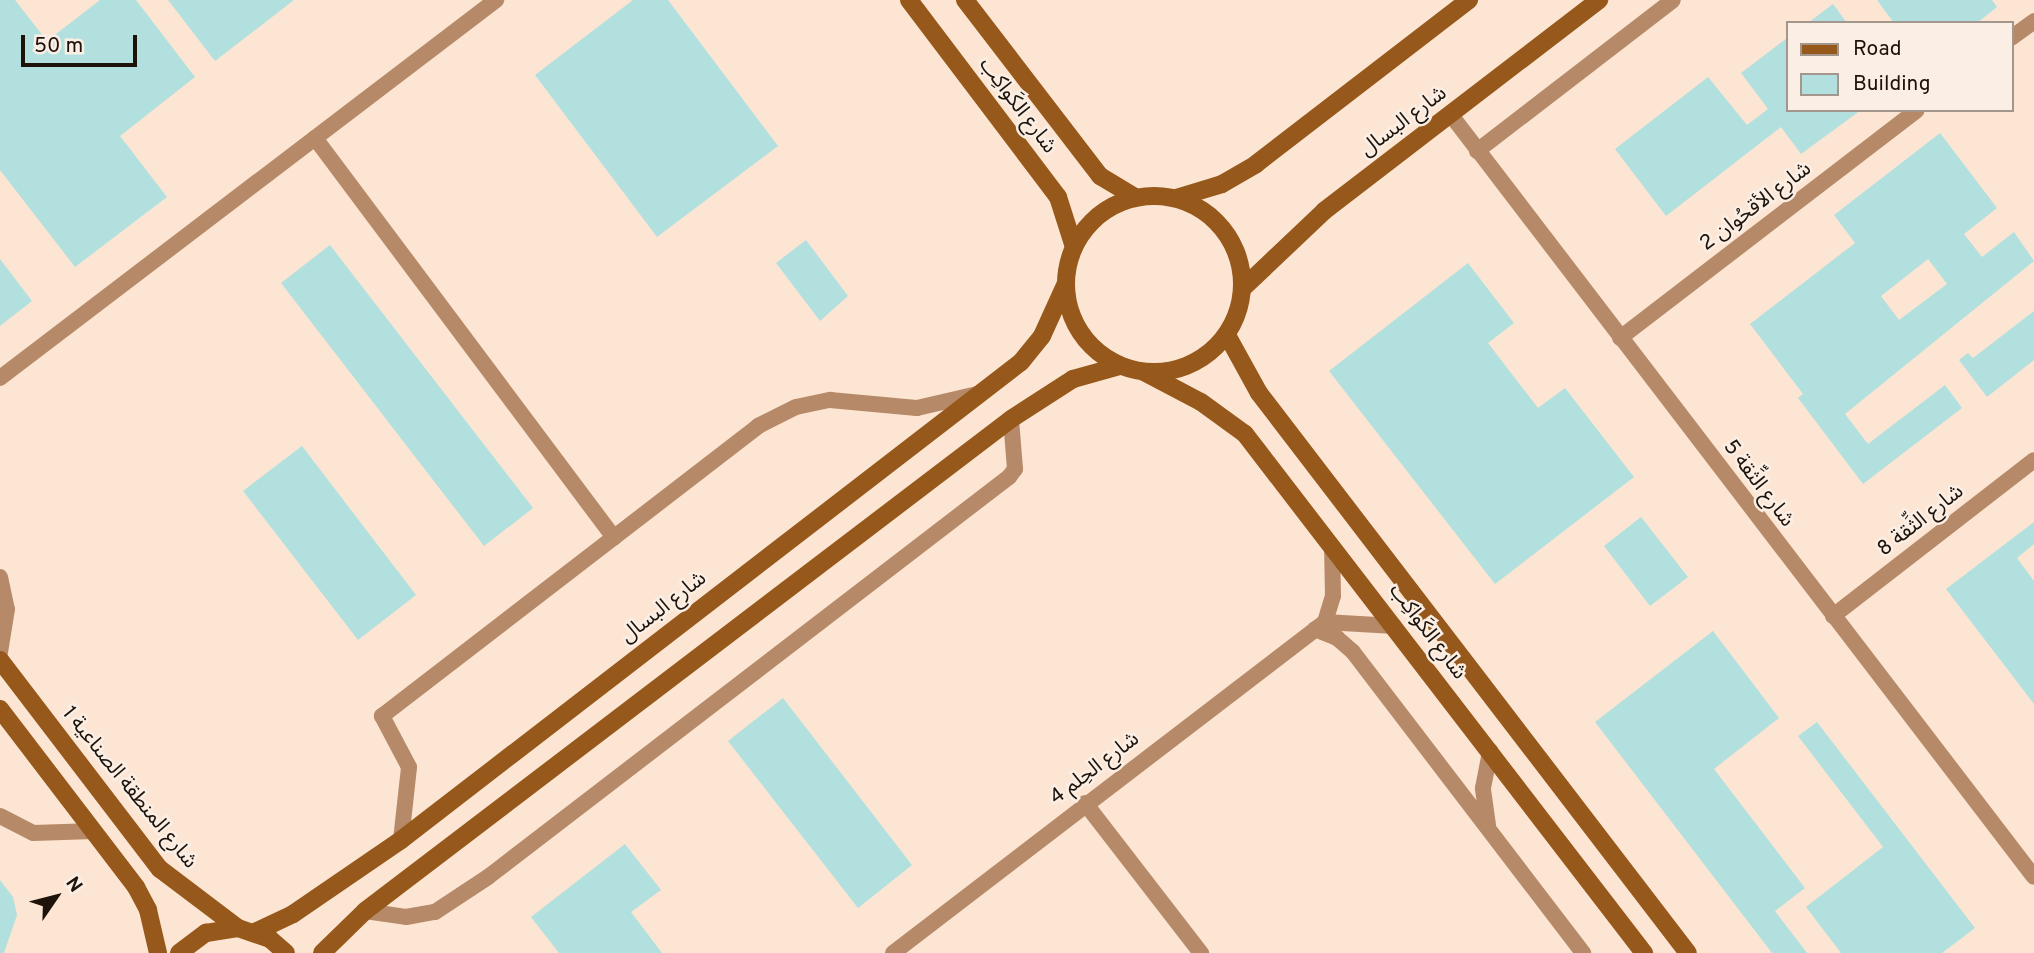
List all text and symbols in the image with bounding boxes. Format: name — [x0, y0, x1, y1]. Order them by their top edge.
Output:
scale bar — [24, 21, 140, 65]
legend — [1786, 21, 2013, 112]
text: 50 m — [34, 33, 83, 60]
text: Road — [1853, 36, 1902, 63]
street label: شارع الكَواكِب — [973, 53, 1061, 159]
text: Building — [1853, 71, 1931, 98]
street label: شارع البسال — [1356, 81, 1452, 163]
street label: شارع الأقحُوان 2 — [1695, 157, 1817, 257]
street label: شارع الثِّقة 5 — [1717, 435, 1799, 533]
street label: شارع الثِّقة 8 — [1873, 480, 1969, 562]
street label: شارع البسال — [616, 567, 712, 649]
street label: شارع الكَواكِب — [1383, 579, 1471, 685]
street label: شارع المنطقة الصناعية 1 — [56, 702, 202, 874]
street label: شارع الحِلم 4 — [1045, 727, 1145, 811]
north arrow — [21, 862, 91, 932]
text: N — [59, 872, 87, 897]

